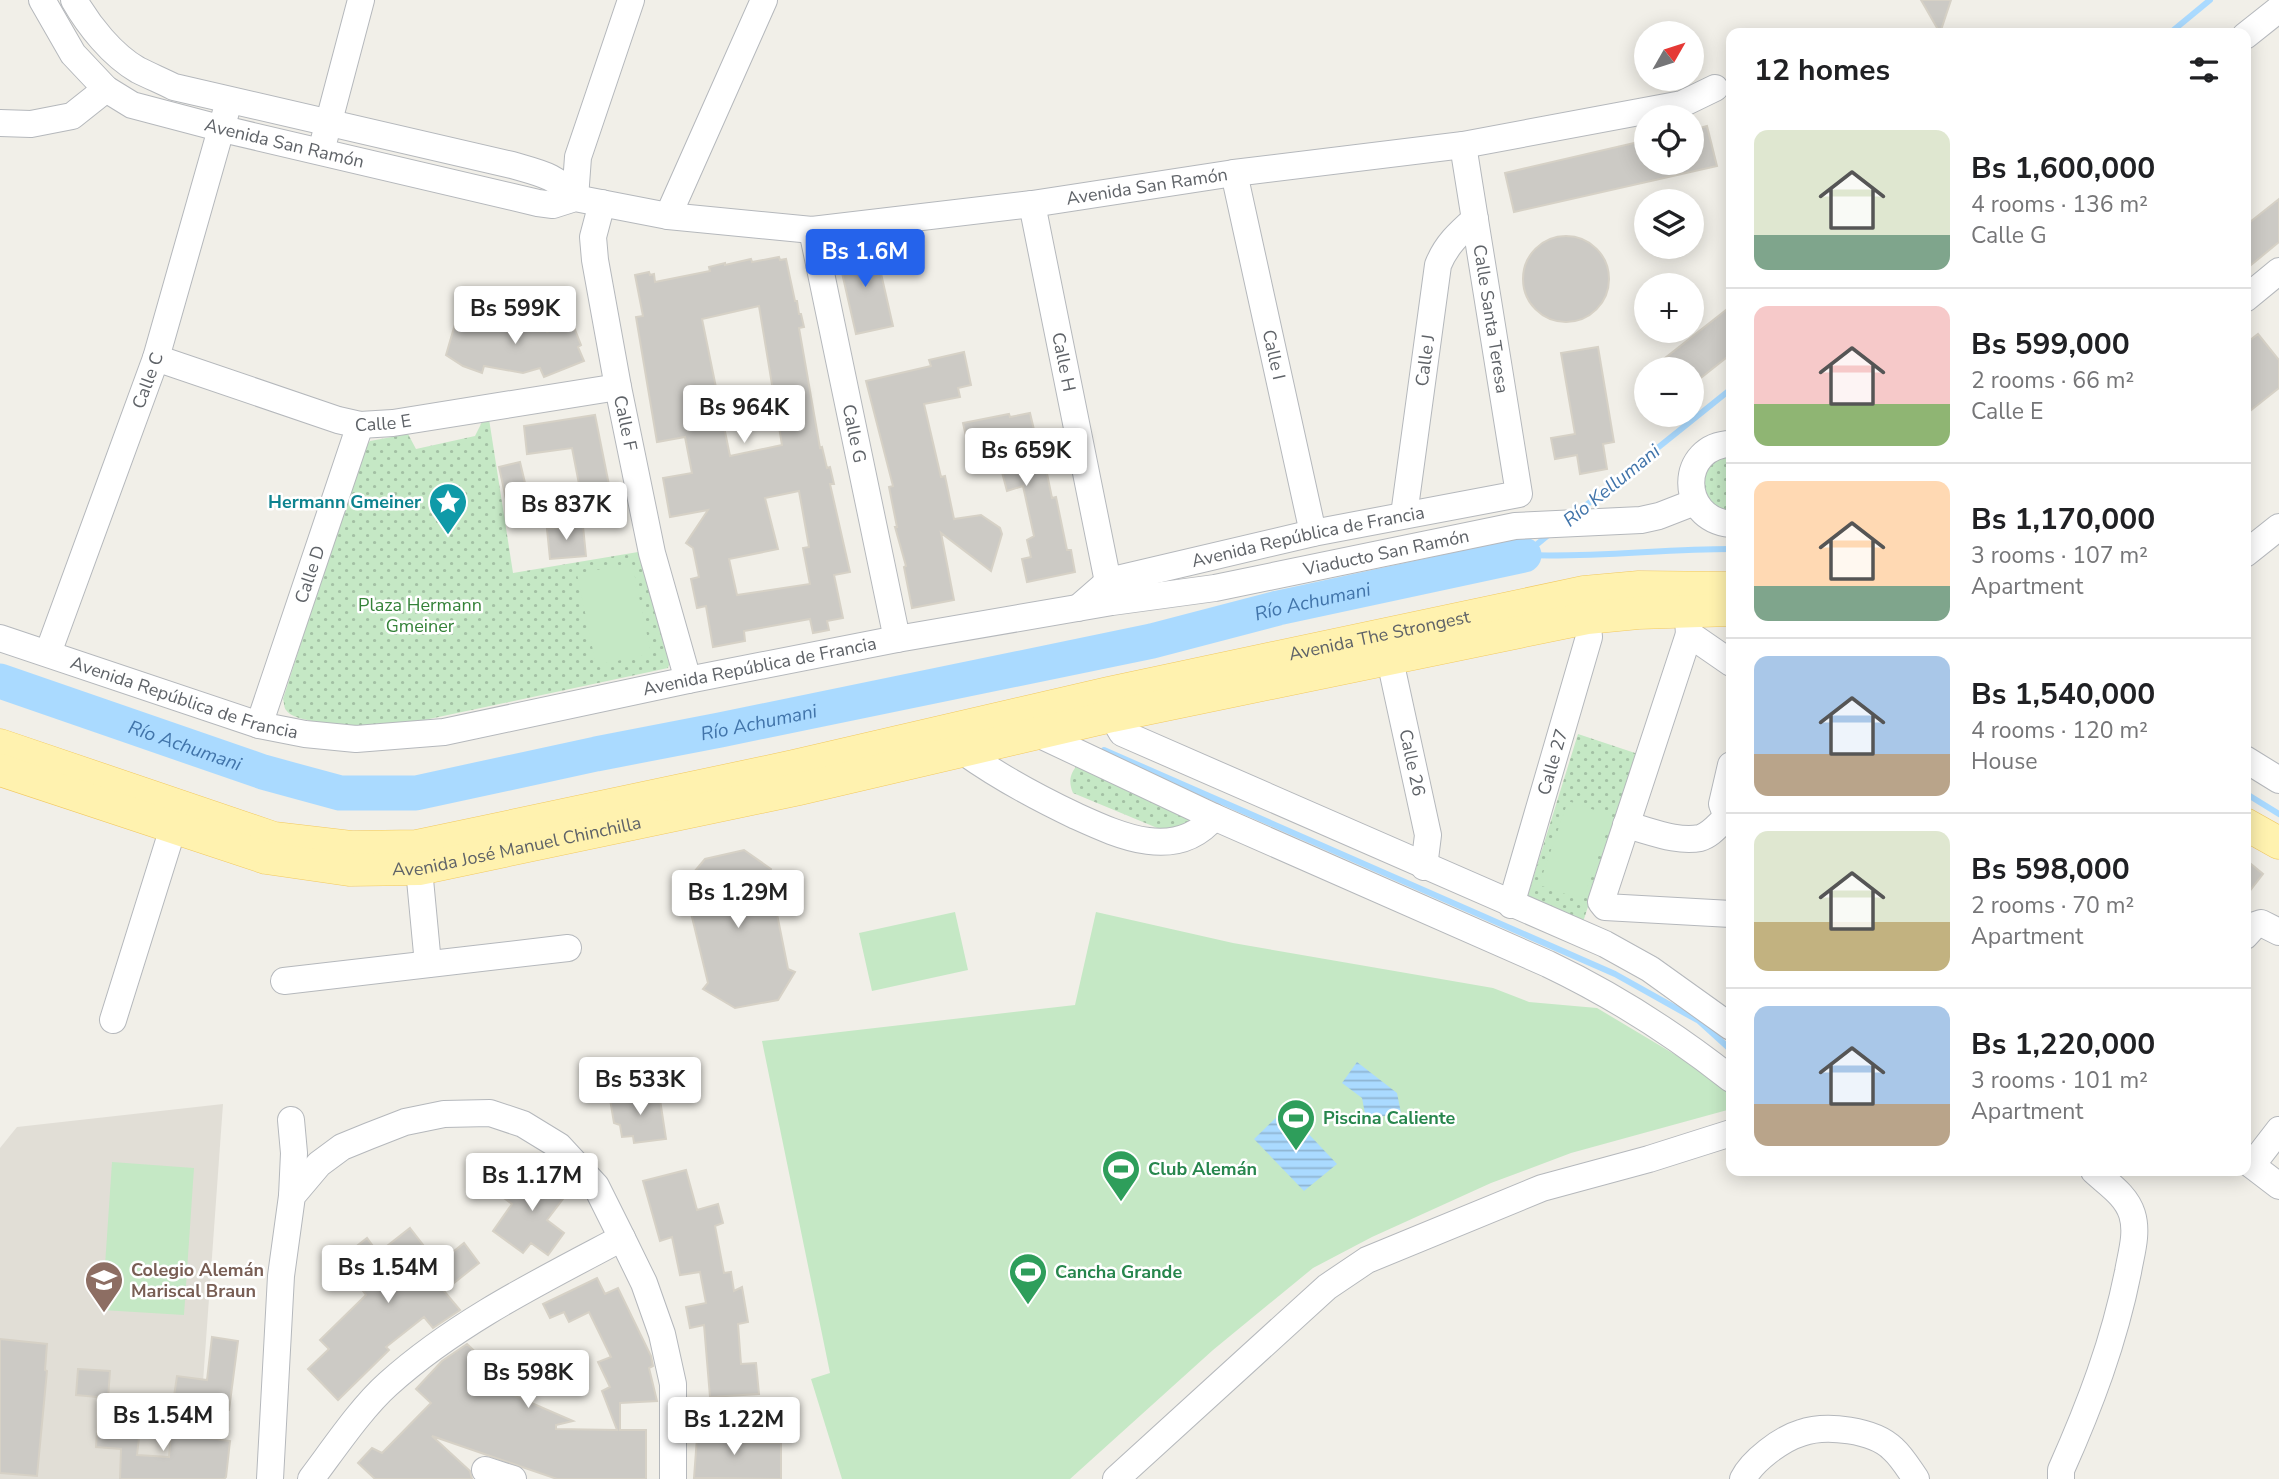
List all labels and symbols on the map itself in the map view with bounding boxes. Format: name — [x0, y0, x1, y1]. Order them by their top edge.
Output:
north arrow — [1634, 21, 1704, 91]
street label: Avenida San Ramón — [202, 113, 367, 174]
street label: Avenida San Ramón — [1064, 162, 1229, 211]
pin: Bs 1.6M — [800, 230, 930, 289]
street label: Calle Santa Teresa — [1467, 243, 1515, 395]
pin: Bs 599K — [450, 286, 580, 346]
street label: Calle I — [1257, 327, 1291, 382]
street label: Calle H — [1046, 330, 1081, 394]
street label: Calle J — [1410, 333, 1440, 388]
street label: Calle C — [126, 349, 169, 412]
pin: Bs 964K — [679, 386, 809, 445]
street label: Calle F — [608, 393, 643, 453]
street label: Calle G — [837, 402, 872, 465]
street label: Calle E — [354, 408, 413, 437]
pin: Bs 659K — [961, 428, 1091, 488]
water label: Río Kellumani — [1558, 438, 1666, 533]
place icon: Hermann Gmeiner — [427, 481, 469, 536]
pin: Bs 837K — [501, 482, 631, 542]
place label: Hermann Gmeiner — [268, 490, 421, 514]
street label: Avenida República de Francia — [1189, 500, 1426, 573]
street label: Viaducto San Ramón — [1300, 524, 1471, 582]
street label: Calle D — [289, 542, 331, 606]
water label: Río Achumani — [1252, 576, 1374, 628]
park label: Plaza Hermann Gmeiner — [358, 593, 482, 638]
street label: Avenida The Strongest — [1286, 604, 1473, 666]
street label: Avenida República de Francia — [641, 631, 878, 701]
street label: Avenida República de Francia — [67, 651, 300, 744]
water label: Río Achumani — [698, 698, 820, 747]
water label: Río Achumani — [125, 714, 246, 778]
street label: Calle 27 — [1532, 726, 1574, 798]
street label: Calle 26 — [1393, 727, 1431, 798]
street label: Avenida José Manuel Chinchilla — [392, 811, 643, 881]
pin: Bs 1.29M — [666, 870, 810, 930]
pin: Bs 533K — [575, 1058, 705, 1117]
sports icon: Piscina Caliente — [1275, 1097, 1317, 1152]
place label: Piscina Caliente — [1323, 1106, 1456, 1130]
sports icon: Club Alemán — [1100, 1148, 1142, 1203]
pin: Bs 1.17M — [460, 1154, 604, 1213]
place label: Club Alemán — [1148, 1157, 1257, 1181]
pin: Bs 1.54M — [316, 1246, 460, 1305]
sports icon: Cancha Grande — [1007, 1251, 1049, 1306]
place label: Colegio Alemán Mariscal Braun — [131, 1258, 264, 1303]
school or university icon: Colegio Alemán Mariscal Braun — [83, 1259, 125, 1314]
place label: Cancha Grande — [1055, 1260, 1182, 1284]
pin: Bs 598K — [463, 1350, 593, 1410]
pin: Bs 1.54M — [91, 1394, 235, 1453]
pin: Bs 1.22M — [662, 1398, 806, 1457]

